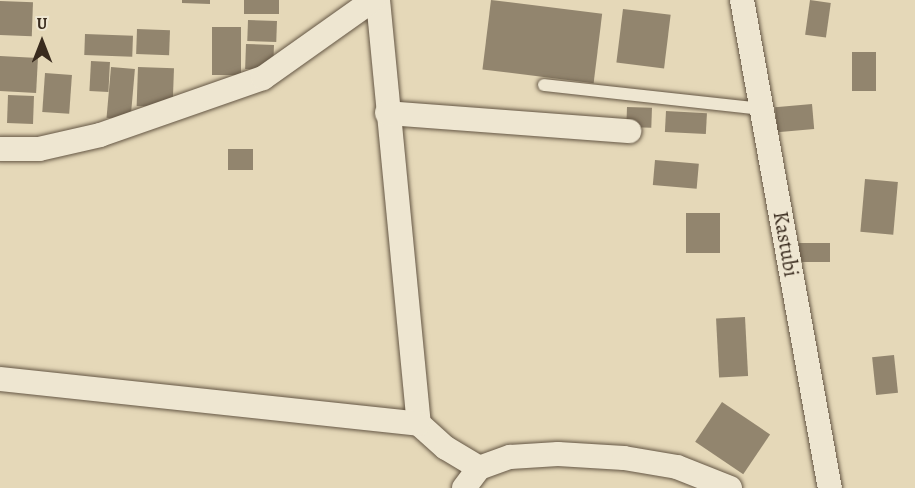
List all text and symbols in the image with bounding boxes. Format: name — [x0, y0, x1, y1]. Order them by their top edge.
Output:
north arrow — [12, 12, 72, 72]
text: U — [37, 13, 47, 35]
street label: Kastubi — [768, 209, 804, 279]

